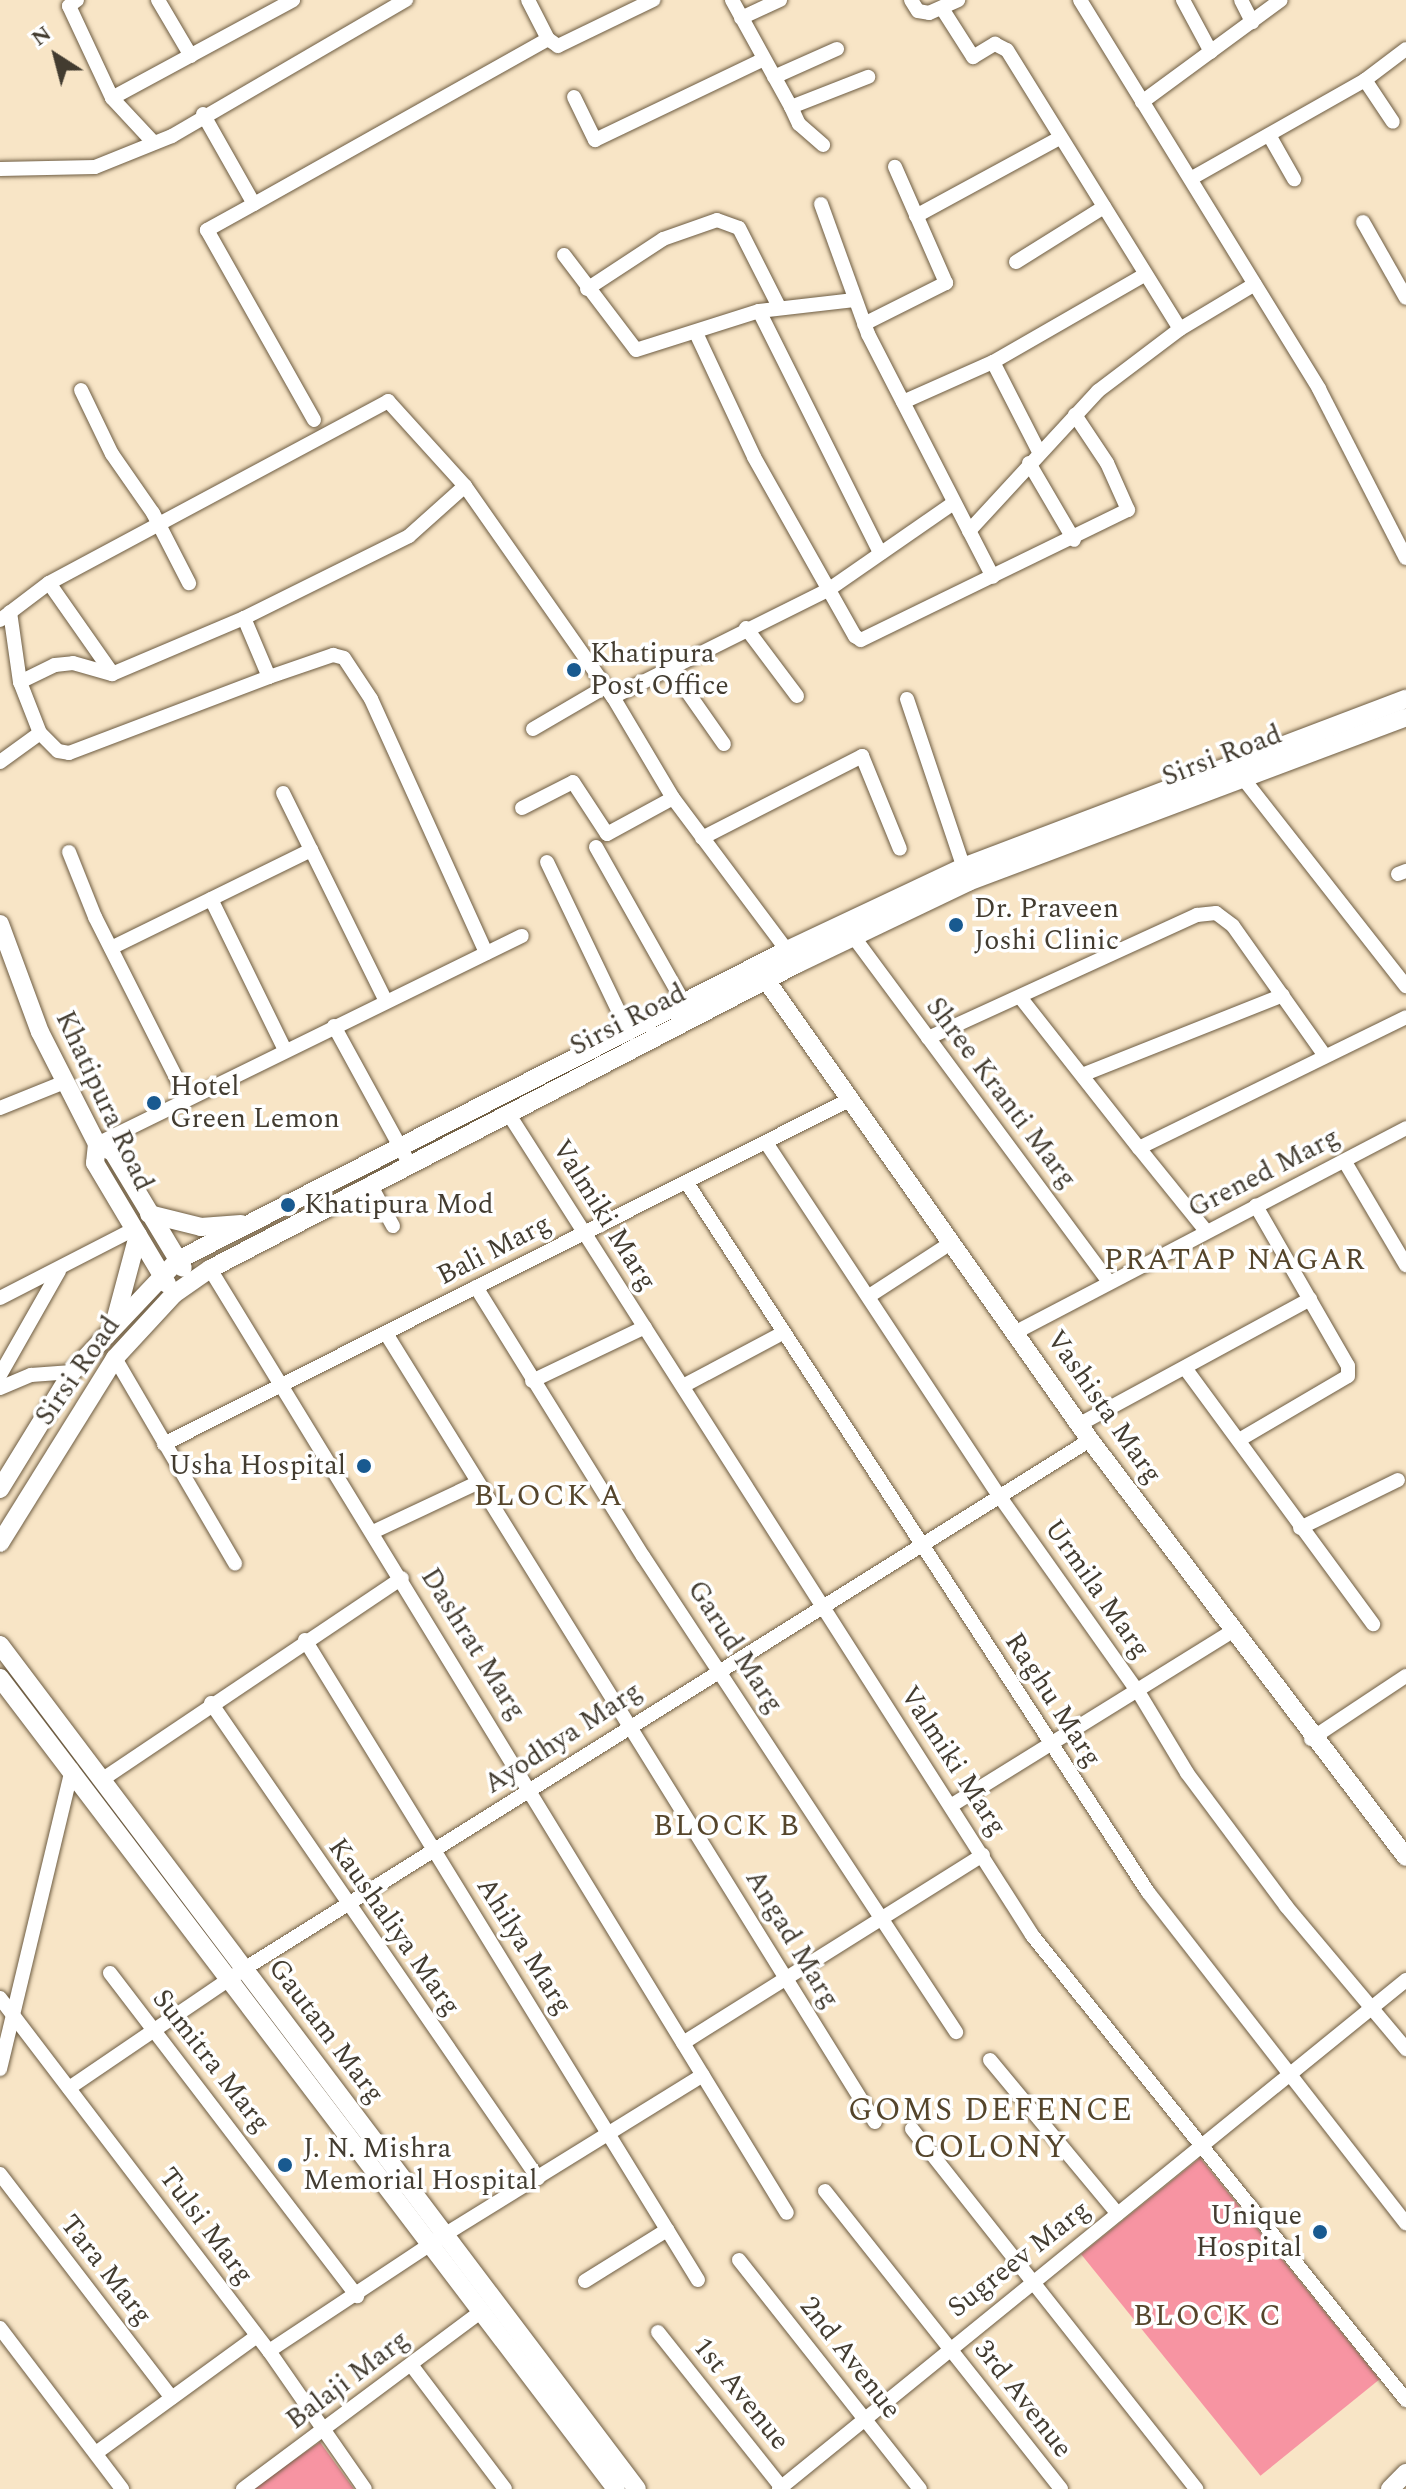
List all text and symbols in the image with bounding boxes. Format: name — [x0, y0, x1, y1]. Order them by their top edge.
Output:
north arrow — [16, 16, 96, 96]
text: N — [25, 18, 59, 55]
place label: Khatipura Post Office — [590, 637, 729, 703]
marker: Khatipura Post Office — [565, 661, 583, 679]
street label: Sirsi Road — [1157, 718, 1287, 794]
place label: Dr. Praveen Joshi Clinic — [974, 892, 1119, 958]
marker: Dr. Praveen Joshi Clinic — [945, 914, 967, 936]
street label: Sirsi Road — [564, 976, 692, 1064]
street label: Shree Kranti Marg — [918, 991, 1084, 1195]
street label: Khatipura Road — [48, 1006, 160, 1196]
place label: Hotel Green Lemon — [170, 1070, 340, 1136]
marker: Hotel Green Lemon — [145, 1094, 163, 1112]
street label: Grened Marg — [1183, 1120, 1345, 1226]
street label: Valmiki Marg — [544, 1133, 664, 1297]
place label: Khatipura Mod — [304, 1188, 494, 1222]
marker: Khatipura Mod — [279, 1196, 297, 1214]
street label: Bali Marg — [432, 1207, 556, 1293]
district label: PRATAP NAGAR — [1104, 1242, 1366, 1278]
street label: Sirsi Road — [28, 1310, 128, 1432]
street label: Vashista Marg — [1039, 1324, 1169, 1490]
place label: Usha Hospital — [169, 1449, 346, 1483]
marker: Usha Hospital — [353, 1455, 375, 1477]
district label: BLOCK A — [474, 1478, 624, 1514]
street label: Urmila Marg — [1037, 1513, 1157, 1665]
street label: Dashrat Marg — [413, 1562, 533, 1726]
street label: Garud Marg — [680, 1574, 790, 1720]
street label: Raghu Marg — [997, 1627, 1109, 1773]
street label: Ayodhya Marg — [478, 1675, 648, 1801]
street label: Valmiki Marg — [892, 1680, 1014, 1842]
district label: BLOCK B — [653, 1808, 801, 1844]
street label: Kaushaliya Marg — [320, 1832, 468, 2022]
street label: Angad Marg — [738, 1864, 846, 2014]
street label: Ahilya Marg — [469, 1871, 579, 2021]
street label: Gautam Marg — [261, 1952, 391, 2110]
street label: Sumitra Marg — [145, 1983, 277, 2139]
district label: GOMS DEFENCE COLONY — [848, 2093, 1134, 2168]
place label: J. N. Mishra Memorial Hospital — [303, 2132, 537, 2198]
marker: J. N. Mishra Memorial Hospital — [274, 2154, 296, 2176]
street label: Tulsi Marg — [151, 2161, 261, 2291]
street label: Sugreev Marg — [941, 2193, 1097, 2325]
place label: Unique Hospital — [1196, 2199, 1302, 2265]
street label: Tara Marg — [53, 2208, 159, 2332]
marker: Unique Hospital — [1309, 2221, 1331, 2243]
street label: 2nd Avenue — [792, 2290, 908, 2426]
district label: BLOCK C — [1133, 2298, 1283, 2334]
street label: Balaji Marg — [280, 2323, 416, 2437]
street label: 1st Avenue — [685, 2331, 797, 2457]
street label: 3rd Avenue — [967, 2333, 1079, 2465]

